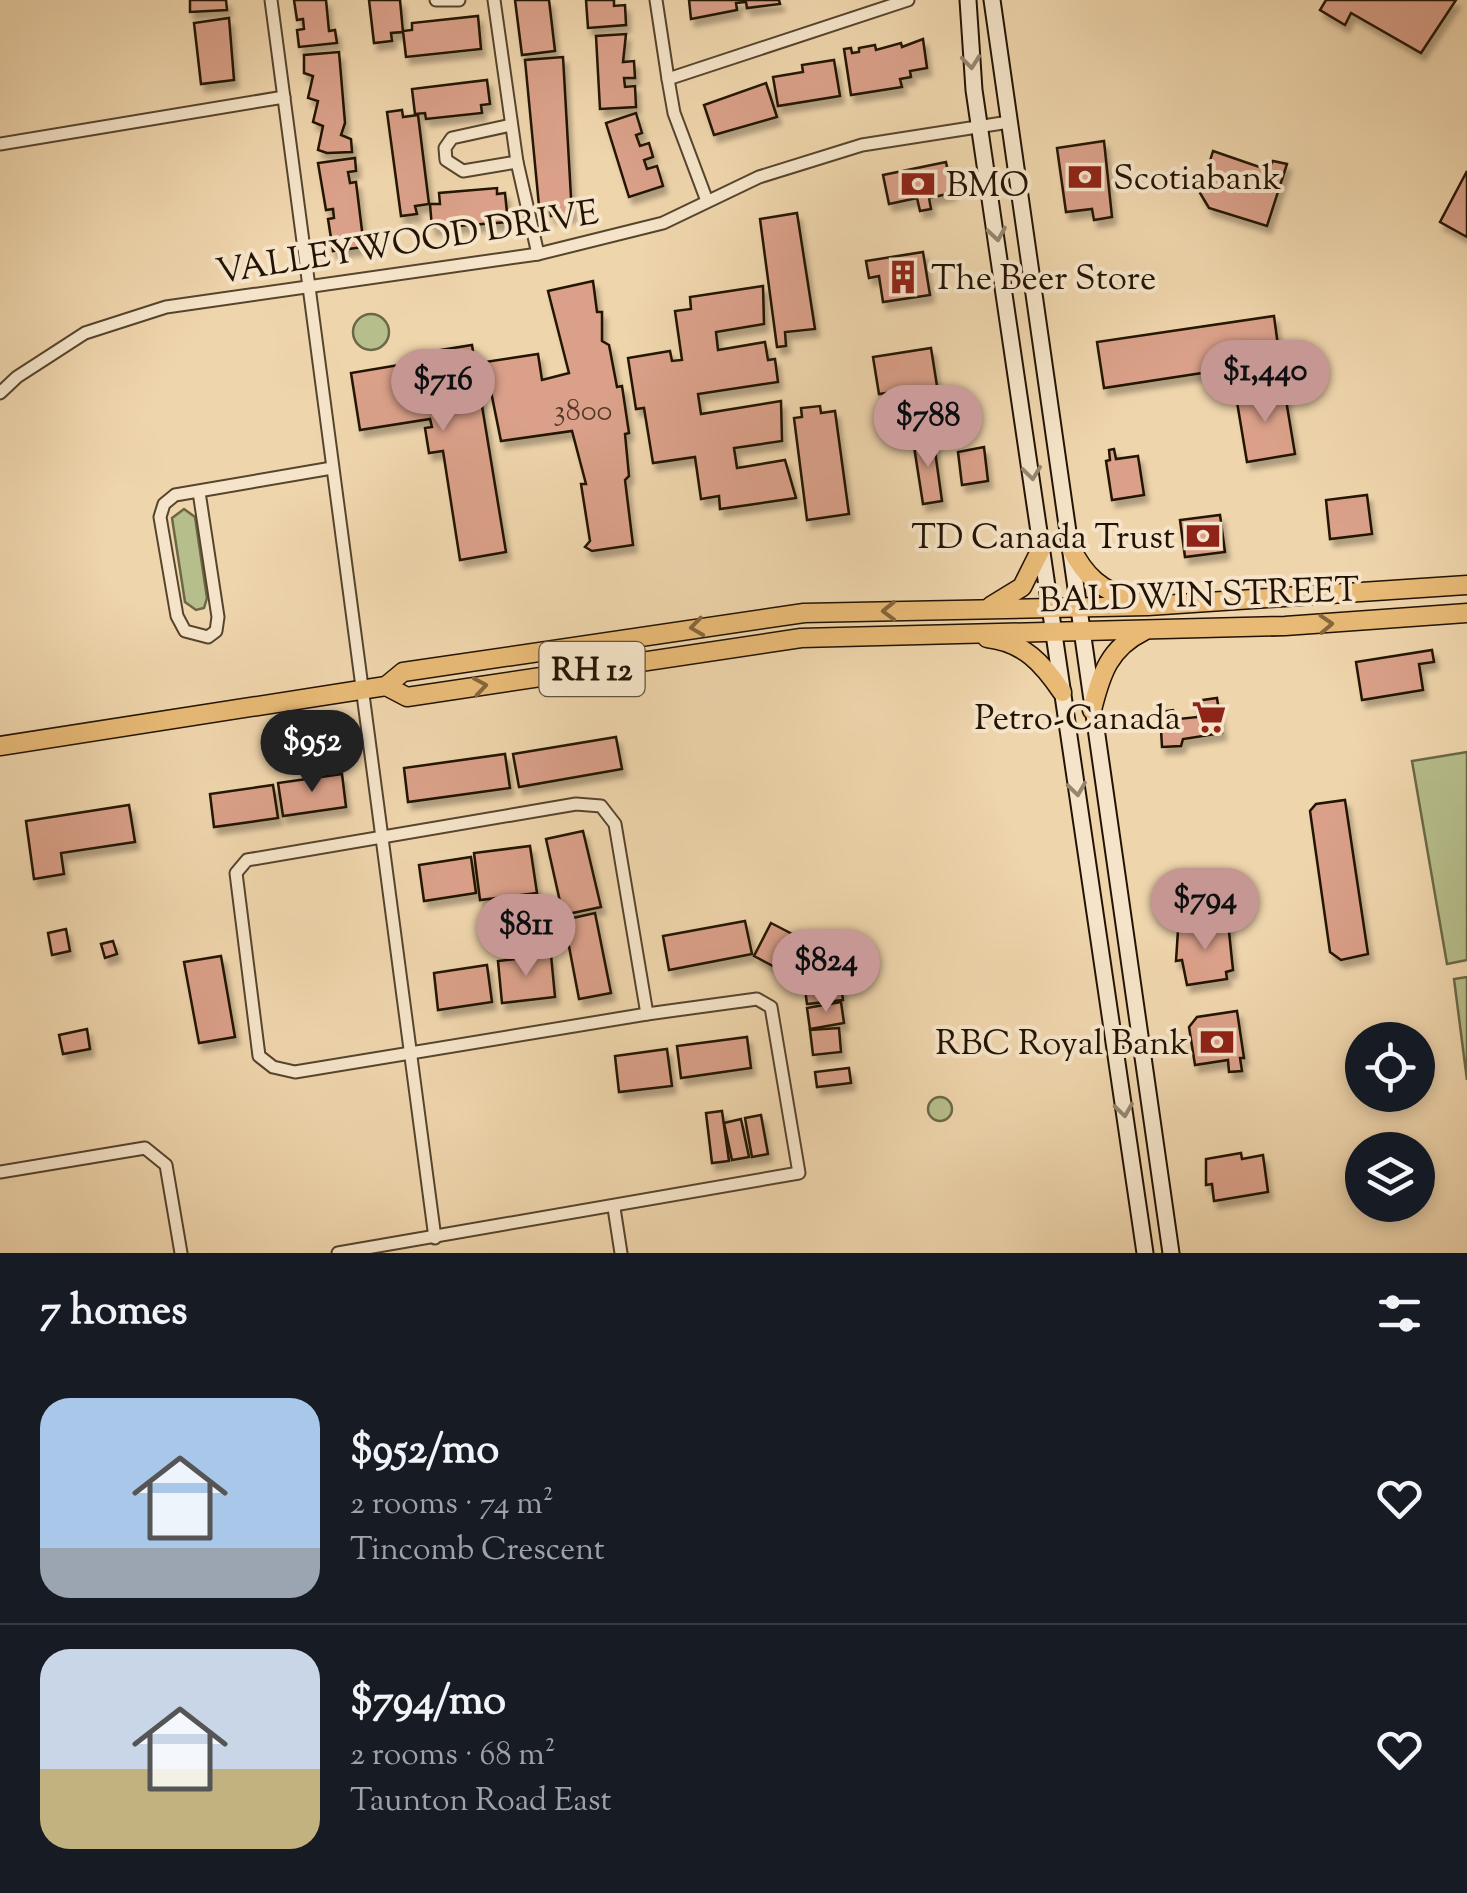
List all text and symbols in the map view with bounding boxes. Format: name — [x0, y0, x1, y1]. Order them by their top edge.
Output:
one-way arrow — [960, 55, 981, 71]
place label: Scotiabank — [1113, 155, 1281, 206]
bank icon: Scotiabank — [1066, 158, 1104, 196]
place label: BMO — [946, 162, 1029, 213]
bank icon: BMO — [899, 165, 937, 203]
street label: VALLEYWOOD DRIVE — [213, 189, 602, 300]
one-way arrow — [985, 225, 1006, 242]
place label: The Beer Store — [931, 255, 1156, 306]
building icon: The Beer Store — [884, 258, 922, 296]
pin: $1,440 — [1184, 340, 1346, 425]
pin: $716 — [384, 349, 502, 434]
text: $1,440 — [1223, 349, 1307, 395]
text: $716 — [413, 358, 473, 404]
pin: $788 — [869, 385, 987, 470]
house number: 3800 — [554, 391, 612, 434]
text: $788 — [895, 394, 961, 440]
one-way arrow — [1021, 466, 1042, 482]
place label: TD Canada Trust — [911, 514, 1175, 565]
bank icon: TD Canada Trust — [1184, 517, 1222, 555]
street label: BALDWIN STREET — [1038, 566, 1360, 629]
one-way arrow — [880, 601, 896, 622]
one-way arrow — [1318, 614, 1334, 635]
one-way arrow — [689, 616, 706, 637]
road number: RH 12 — [540, 642, 644, 696]
one-way arrow — [472, 677, 488, 698]
place label: Petro-Canada — [974, 695, 1181, 746]
supermarket icon: Petro-Canada — [1190, 698, 1228, 736]
pin: $952 — [253, 710, 371, 795]
text: $952 — [283, 719, 341, 765]
one-way arrow — [1065, 781, 1086, 797]
pin: $794 — [1146, 868, 1264, 953]
text: $794 — [1173, 877, 1237, 923]
pin: $811 — [467, 894, 585, 979]
text: $811 — [499, 903, 553, 949]
pin: $824 — [767, 930, 885, 1015]
text: $824 — [794, 939, 858, 985]
place label: RBC Royal Bank — [935, 1020, 1189, 1071]
map controls — [1345, 1022, 1435, 1222]
button: locate — [1345, 1022, 1435, 1112]
bank icon: RBC Royal Bank — [1198, 1023, 1236, 1061]
one-way arrow — [1112, 1102, 1133, 1119]
button: layers — [1345, 1132, 1435, 1222]
text: 7 homes — [40, 1283, 188, 1343]
icon: filters — [1372, 1286, 1427, 1341]
text: $952/mo — [350, 1422, 499, 1482]
icon: home — [120, 1438, 240, 1558]
icon: heart — [1372, 1471, 1427, 1526]
text: 2 rooms · 74 m² — [350, 1482, 554, 1528]
text: Tincomb Crescent — [350, 1528, 605, 1574]
text: $794/mo — [350, 1673, 506, 1733]
icon: home — [120, 1689, 240, 1809]
icon: heart — [1372, 1722, 1427, 1777]
text: 2 rooms · 68 m² — [350, 1733, 556, 1779]
text: Taunton Road East — [350, 1779, 612, 1825]

